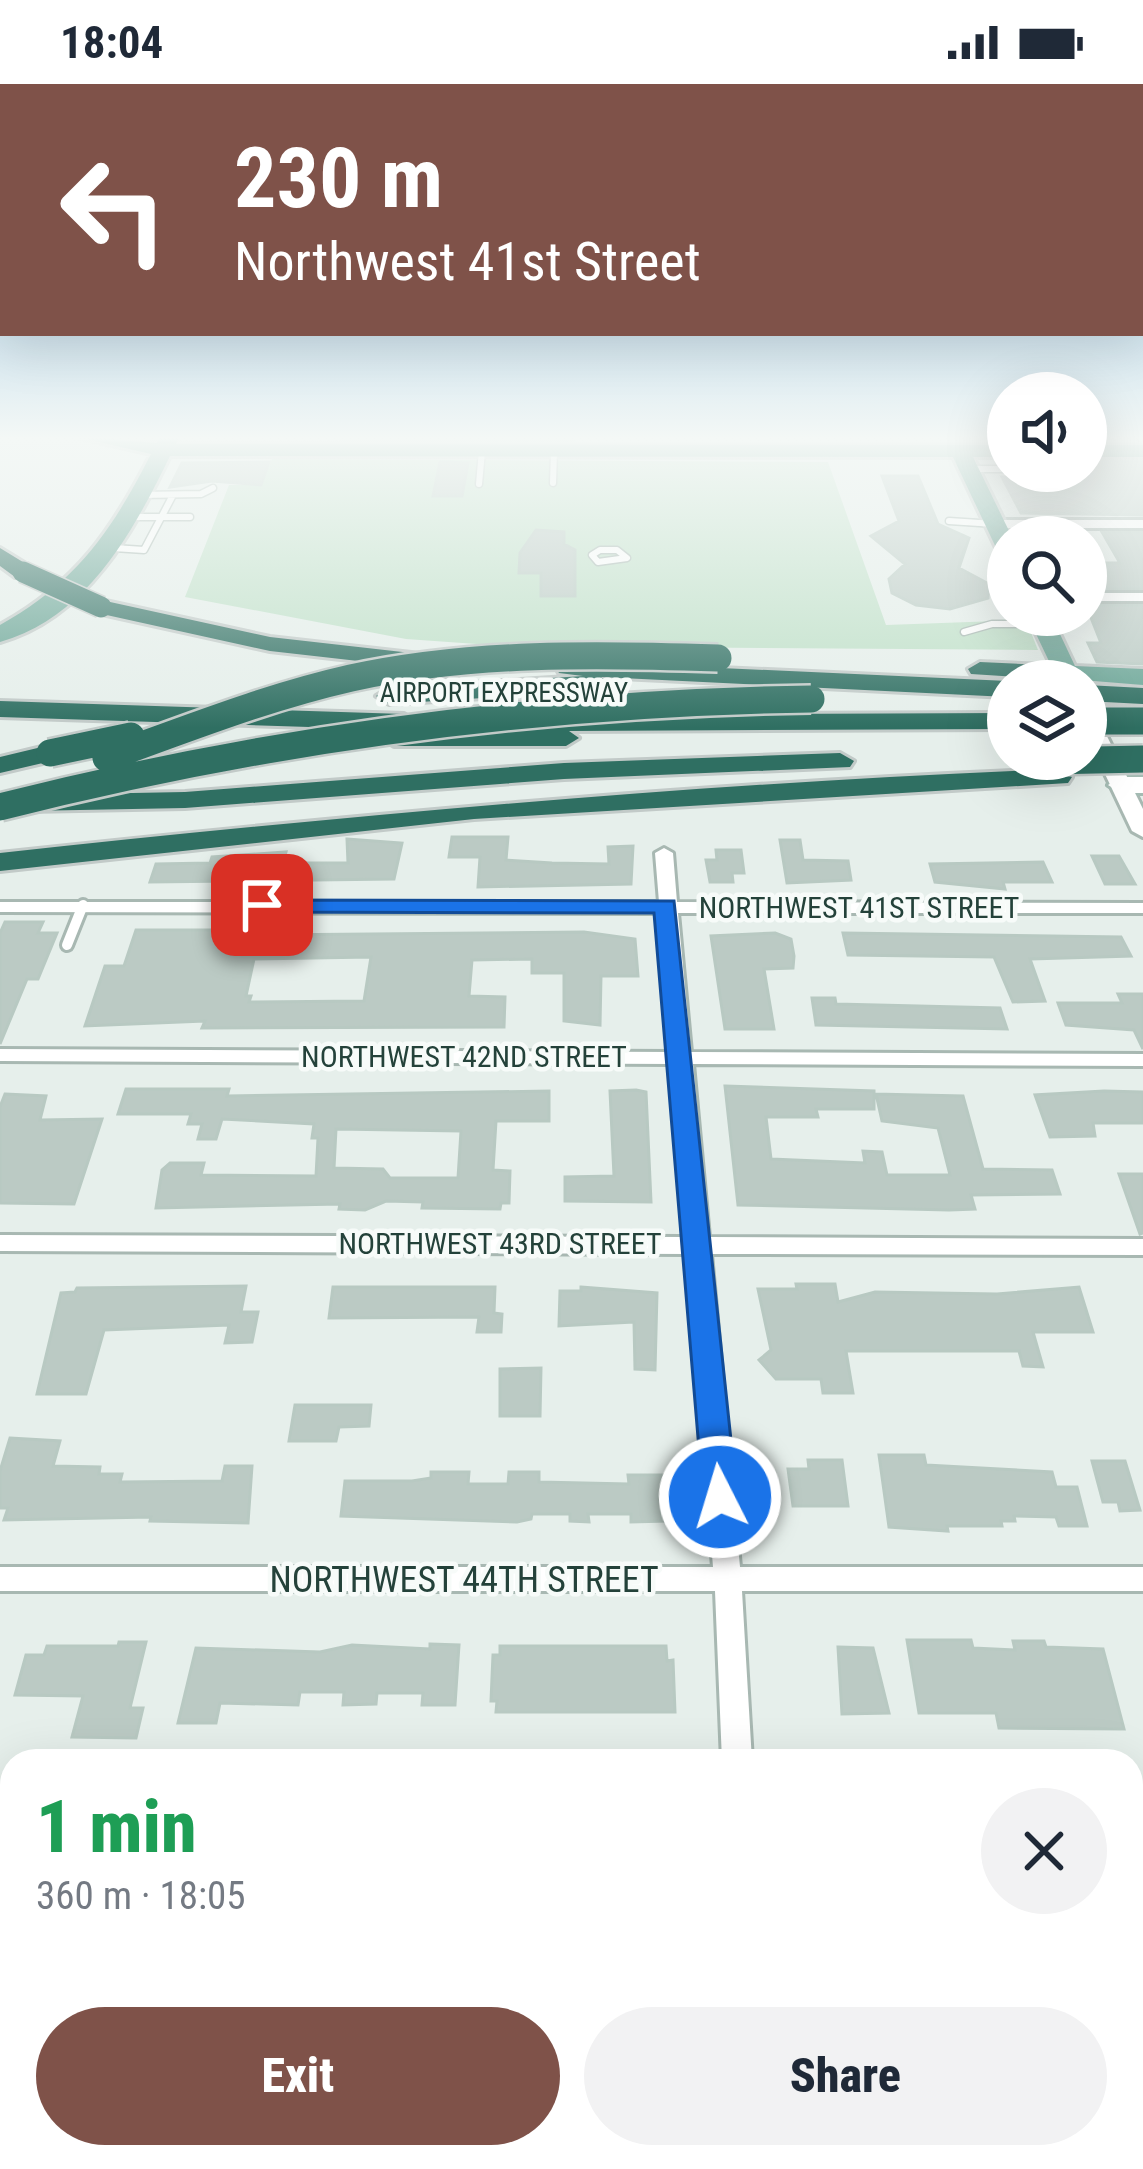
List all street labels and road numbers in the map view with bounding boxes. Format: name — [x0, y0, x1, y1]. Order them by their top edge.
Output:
street label: AIRPORT EXPRESSWAY — [380, 677, 628, 709]
street label: NORTHWEST 41ST STREET — [699, 890, 1019, 925]
street label: NORTHWEST 42ND STREET — [301, 1039, 627, 1074]
street label: NORTHWEST 43RD STREET — [338, 1226, 662, 1261]
street label: NORTHWEST 44TH STREET — [269, 1559, 659, 1601]

